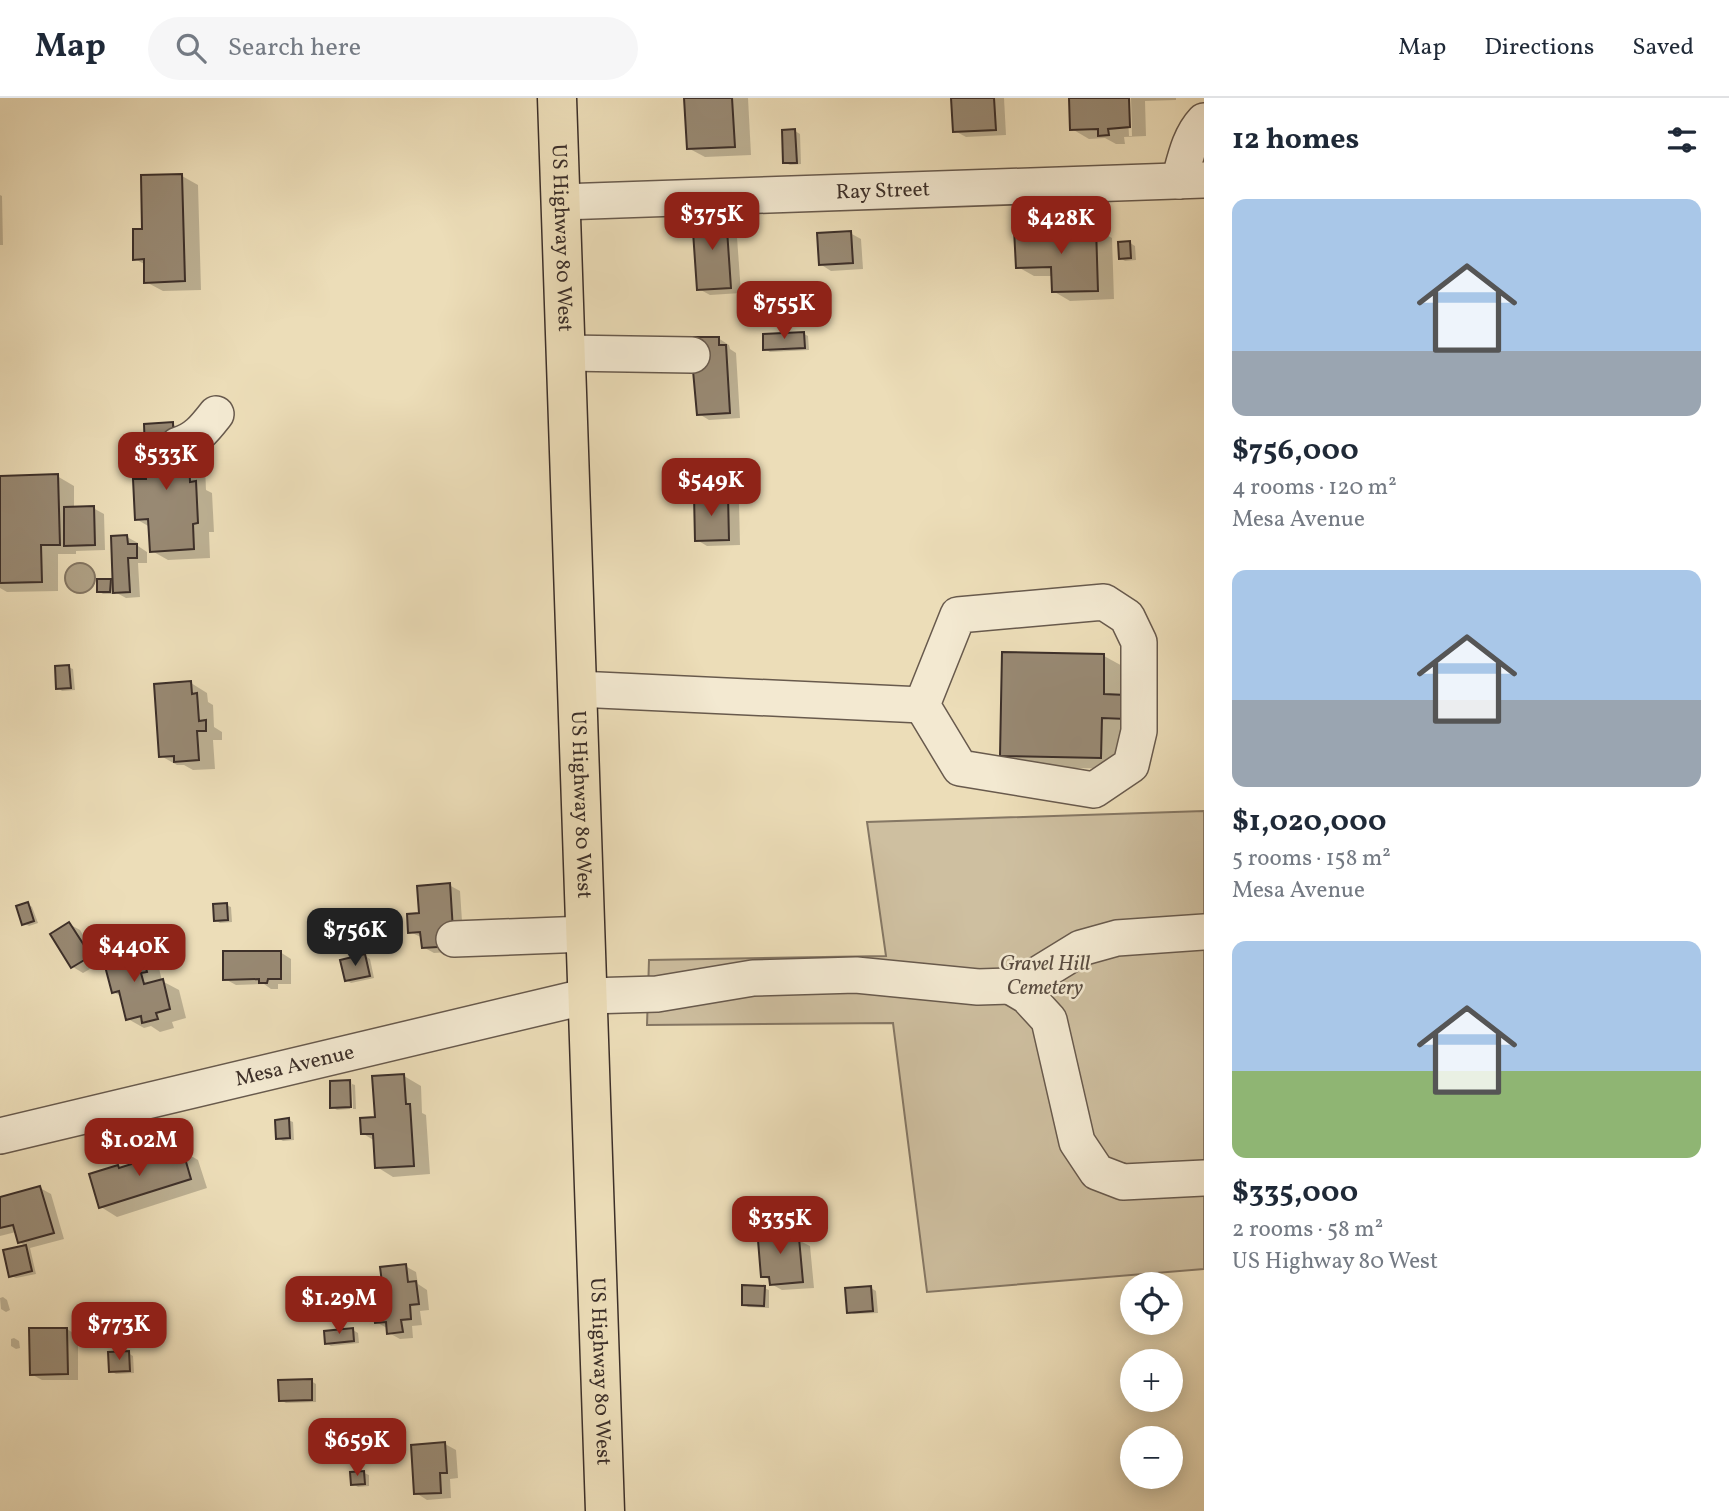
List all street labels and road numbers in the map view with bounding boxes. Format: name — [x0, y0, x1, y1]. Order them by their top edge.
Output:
street label: US Highway 80 West — [544, 143, 579, 332]
street label: Ray Street — [835, 175, 930, 207]
street label: US Highway 80 West — [563, 710, 599, 899]
street label: Mesa Avenue — [232, 1038, 357, 1094]
street label: US Highway 80 West — [583, 1277, 618, 1466]

